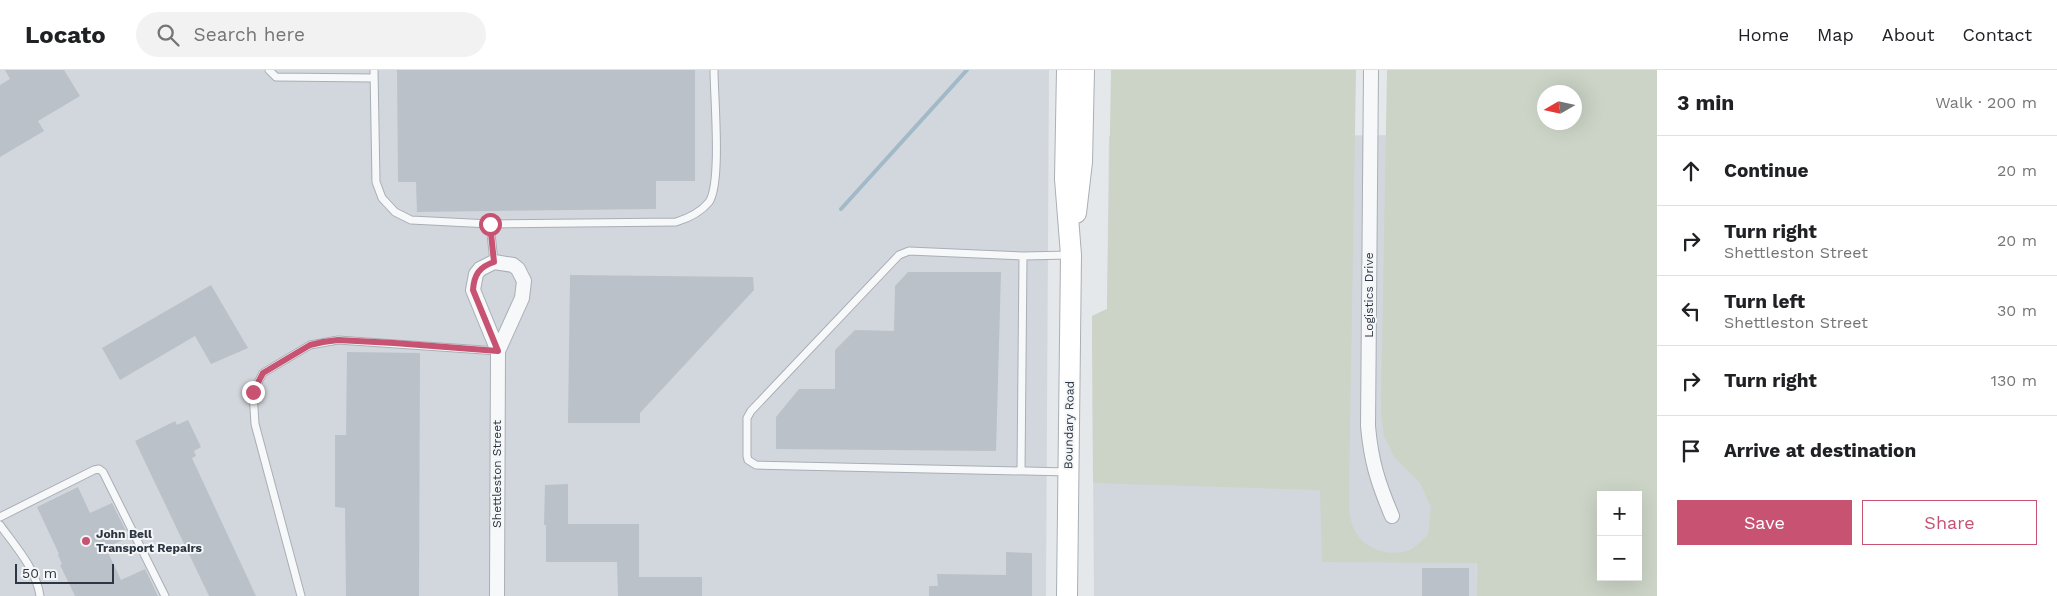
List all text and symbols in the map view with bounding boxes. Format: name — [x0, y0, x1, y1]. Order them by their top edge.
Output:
search box — [136, 12, 486, 57]
text: Locato — [25, 21, 106, 49]
icon: search — [154, 21, 182, 49]
text: Search here — [194, 23, 305, 46]
text: Home — [1738, 24, 1789, 45]
text: Map — [1817, 24, 1854, 45]
text: About — [1882, 24, 1934, 45]
text: Contact — [1962, 24, 2032, 45]
north arrow — [1537, 85, 1582, 130]
text: 3 min — [1677, 90, 1734, 115]
text: Walk · 200 m — [1935, 93, 2037, 112]
icon: ahead — [1677, 157, 1705, 185]
text: Continue — [1724, 159, 1808, 182]
text: 20 m — [1997, 161, 2037, 180]
route start — [479, 213, 502, 236]
text: Turn right — [1724, 220, 1817, 243]
icon: right — [1677, 227, 1705, 255]
text: 20 m — [1997, 231, 2037, 250]
text: Shettleston Street — [1724, 243, 1868, 262]
street label: Logistics Drive — [1362, 252, 1376, 338]
text: Turn left — [1724, 290, 1805, 313]
icon: left — [1677, 297, 1705, 325]
text: 30 m — [1997, 301, 2037, 320]
text: Shettleston Street — [1724, 313, 1868, 332]
icon: right — [1677, 367, 1705, 395]
text: Turn right — [1724, 369, 1817, 392]
text: 130 m — [1991, 371, 2037, 390]
route end — [242, 381, 265, 404]
street label: Boundary Road — [1061, 381, 1077, 469]
street label: Shettleston Street — [490, 420, 504, 528]
icon: arrive — [1677, 437, 1705, 465]
text: Arrive at destination — [1724, 439, 1916, 462]
map controls — [1597, 491, 1642, 581]
button: + — [1597, 491, 1642, 536]
button: Save — [1677, 500, 1852, 545]
button: Share — [1862, 500, 2037, 545]
place label: John Bell Transport Repairs — [96, 527, 202, 555]
marker: John Bell Transport Repairs — [80, 535, 92, 547]
button: − — [1597, 536, 1642, 581]
scale bar — [15, 561, 114, 584]
text: 50 m — [22, 565, 57, 581]

